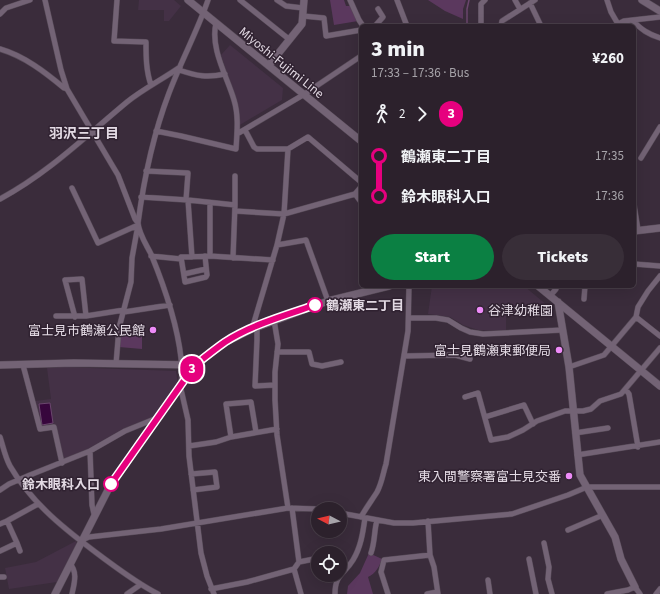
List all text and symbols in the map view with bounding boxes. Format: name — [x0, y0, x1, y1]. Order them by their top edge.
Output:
street label: Miyoshi-Fujimi Line — [235, 23, 328, 103]
text: 3 min — [371, 33, 425, 65]
text: ¥260 — [592, 48, 624, 69]
text: 17:33 – 17:36 · Bus — [371, 64, 469, 82]
icon: walk — [371, 103, 393, 125]
icon: forward — [411, 103, 433, 125]
text: 3 — [447, 104, 455, 124]
text: 2 — [399, 105, 405, 123]
district label: 羽沢三丁目 — [49, 124, 119, 144]
text: 鶴瀬東二丁目 — [401, 147, 491, 168]
text: 17:35 — [595, 147, 624, 165]
text: 鈴木眼科入口 — [401, 187, 491, 208]
text: 17:36 — [595, 187, 624, 205]
button: Start — [371, 234, 494, 280]
button: Tickets — [502, 234, 624, 280]
marker: 鶴瀬東二丁目 — [307, 297, 323, 313]
place label: 鶴瀬東二丁目 — [326, 297, 404, 315]
place label: 谷津幼稚園 — [488, 302, 553, 320]
marker: 谷津幼稚園 — [475, 305, 485, 315]
place label: 富士見市鶴瀬公民館 — [28, 322, 145, 340]
marker: 富士見市鶴瀬公民館 — [148, 325, 158, 335]
place label: 富士見鶴瀬東郵便局 — [434, 342, 551, 360]
marker: 富士見鶴瀬東郵便局 — [554, 345, 564, 355]
line badge: 3 — [179, 356, 205, 382]
text: 3 — [188, 359, 196, 379]
place label: 東入間警察署富士見交番 — [418, 468, 561, 486]
marker: 東入間警察署富士見交番 — [564, 471, 574, 481]
place label: 鈴木眼科入口 — [22, 476, 100, 494]
marker: 鈴木眼科入口 — [103, 476, 119, 492]
north arrow — [311, 502, 347, 538]
map controls — [311, 502, 347, 582]
button: locate — [311, 546, 347, 582]

